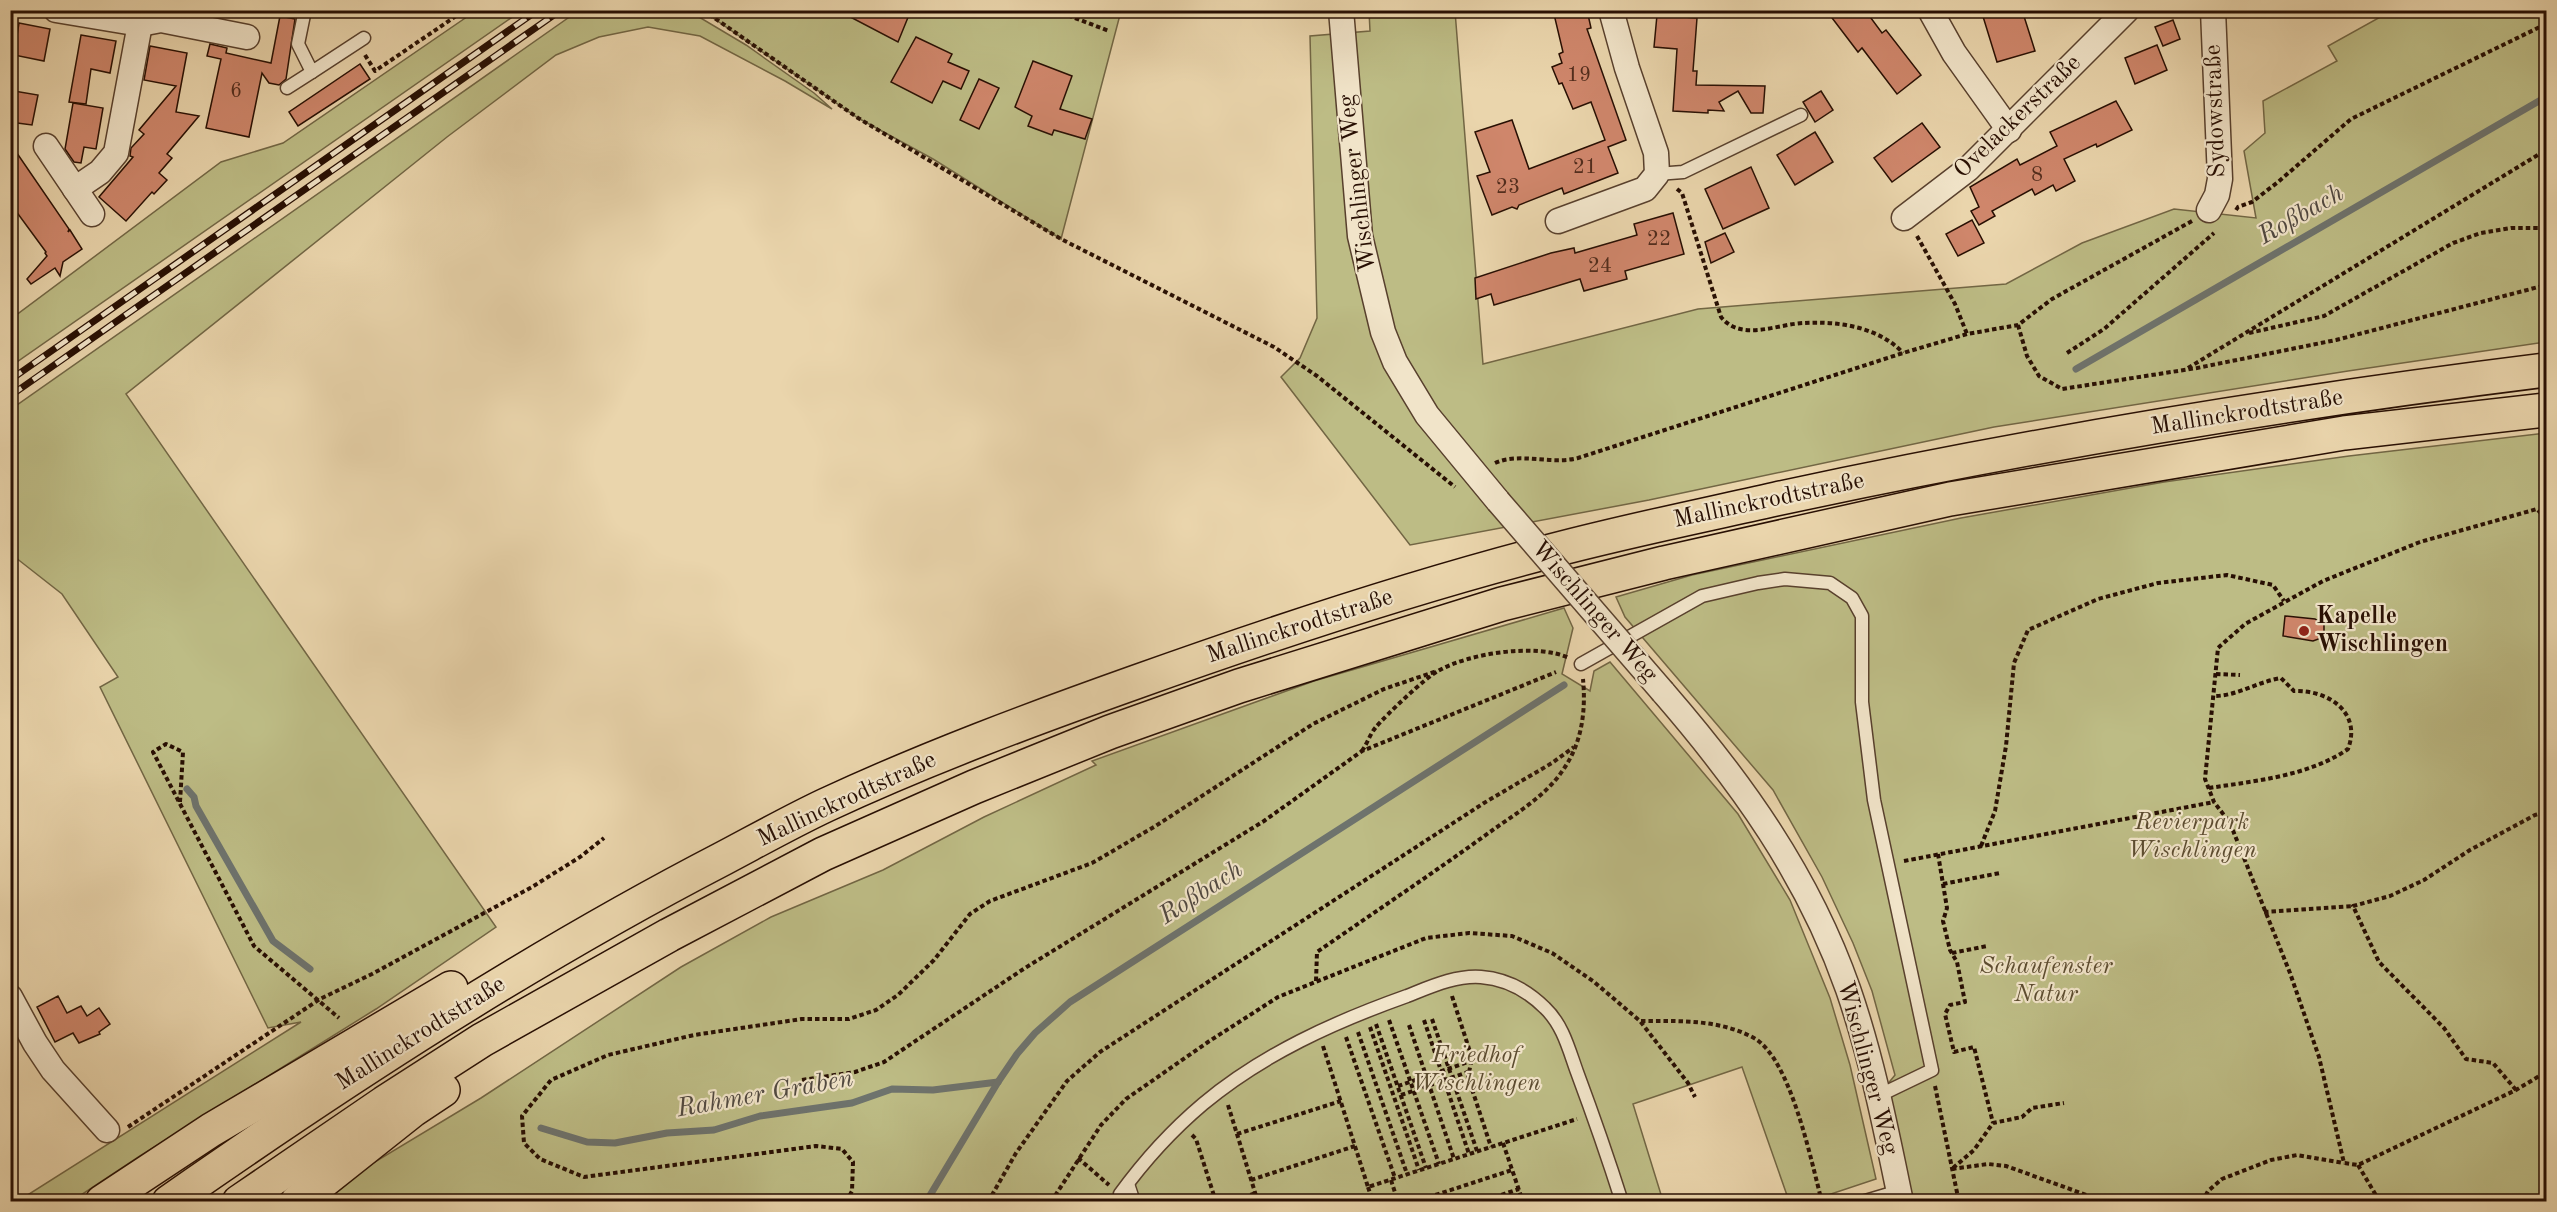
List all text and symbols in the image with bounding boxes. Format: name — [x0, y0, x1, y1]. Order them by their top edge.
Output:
street label: Sydowstraße — [2202, 44, 2230, 178]
street label: Ovelackerstraße — [1950, 51, 2086, 183]
house number: 19 — [1567, 65, 1591, 86]
house number: 6 — [230, 81, 242, 102]
street label: Wischlinger Weg — [1335, 93, 1381, 273]
house number: 21 — [1573, 157, 1597, 178]
house number: 8 — [2031, 165, 2043, 186]
house number: 23 — [1496, 177, 1520, 198]
water label: Roßbach — [2253, 180, 2348, 250]
house number: 22 — [1647, 229, 1671, 250]
house number: 24 — [1588, 256, 1612, 277]
street label: Mallinckrodtstraße — [2149, 386, 2345, 440]
street label: Mallinckrodtstraße — [1672, 469, 1866, 533]
street label: Wischlinger Weg — [1526, 537, 1662, 687]
street label: Mallinckrodtstraße — [1204, 586, 1396, 668]
place label: Kapelle Wischlingen — [2316, 605, 2448, 657]
marker: Kapelle Wischlingen — [2297, 624, 2311, 638]
street label: Mallinckrodtstraße — [754, 748, 940, 852]
park label: Revierpark Wischlingen — [2127, 811, 2257, 863]
water label: Roßbach — [1154, 857, 1247, 930]
park label: Schaufenster Natur — [1979, 955, 2113, 1007]
street label: Mallinckrodtstraße — [332, 972, 510, 1096]
street label: Wischlinger Weg — [1832, 979, 1902, 1157]
park label: Friedhof Wischlingen — [1411, 1044, 1541, 1096]
water label: Rahmer Graben — [674, 1066, 855, 1122]

